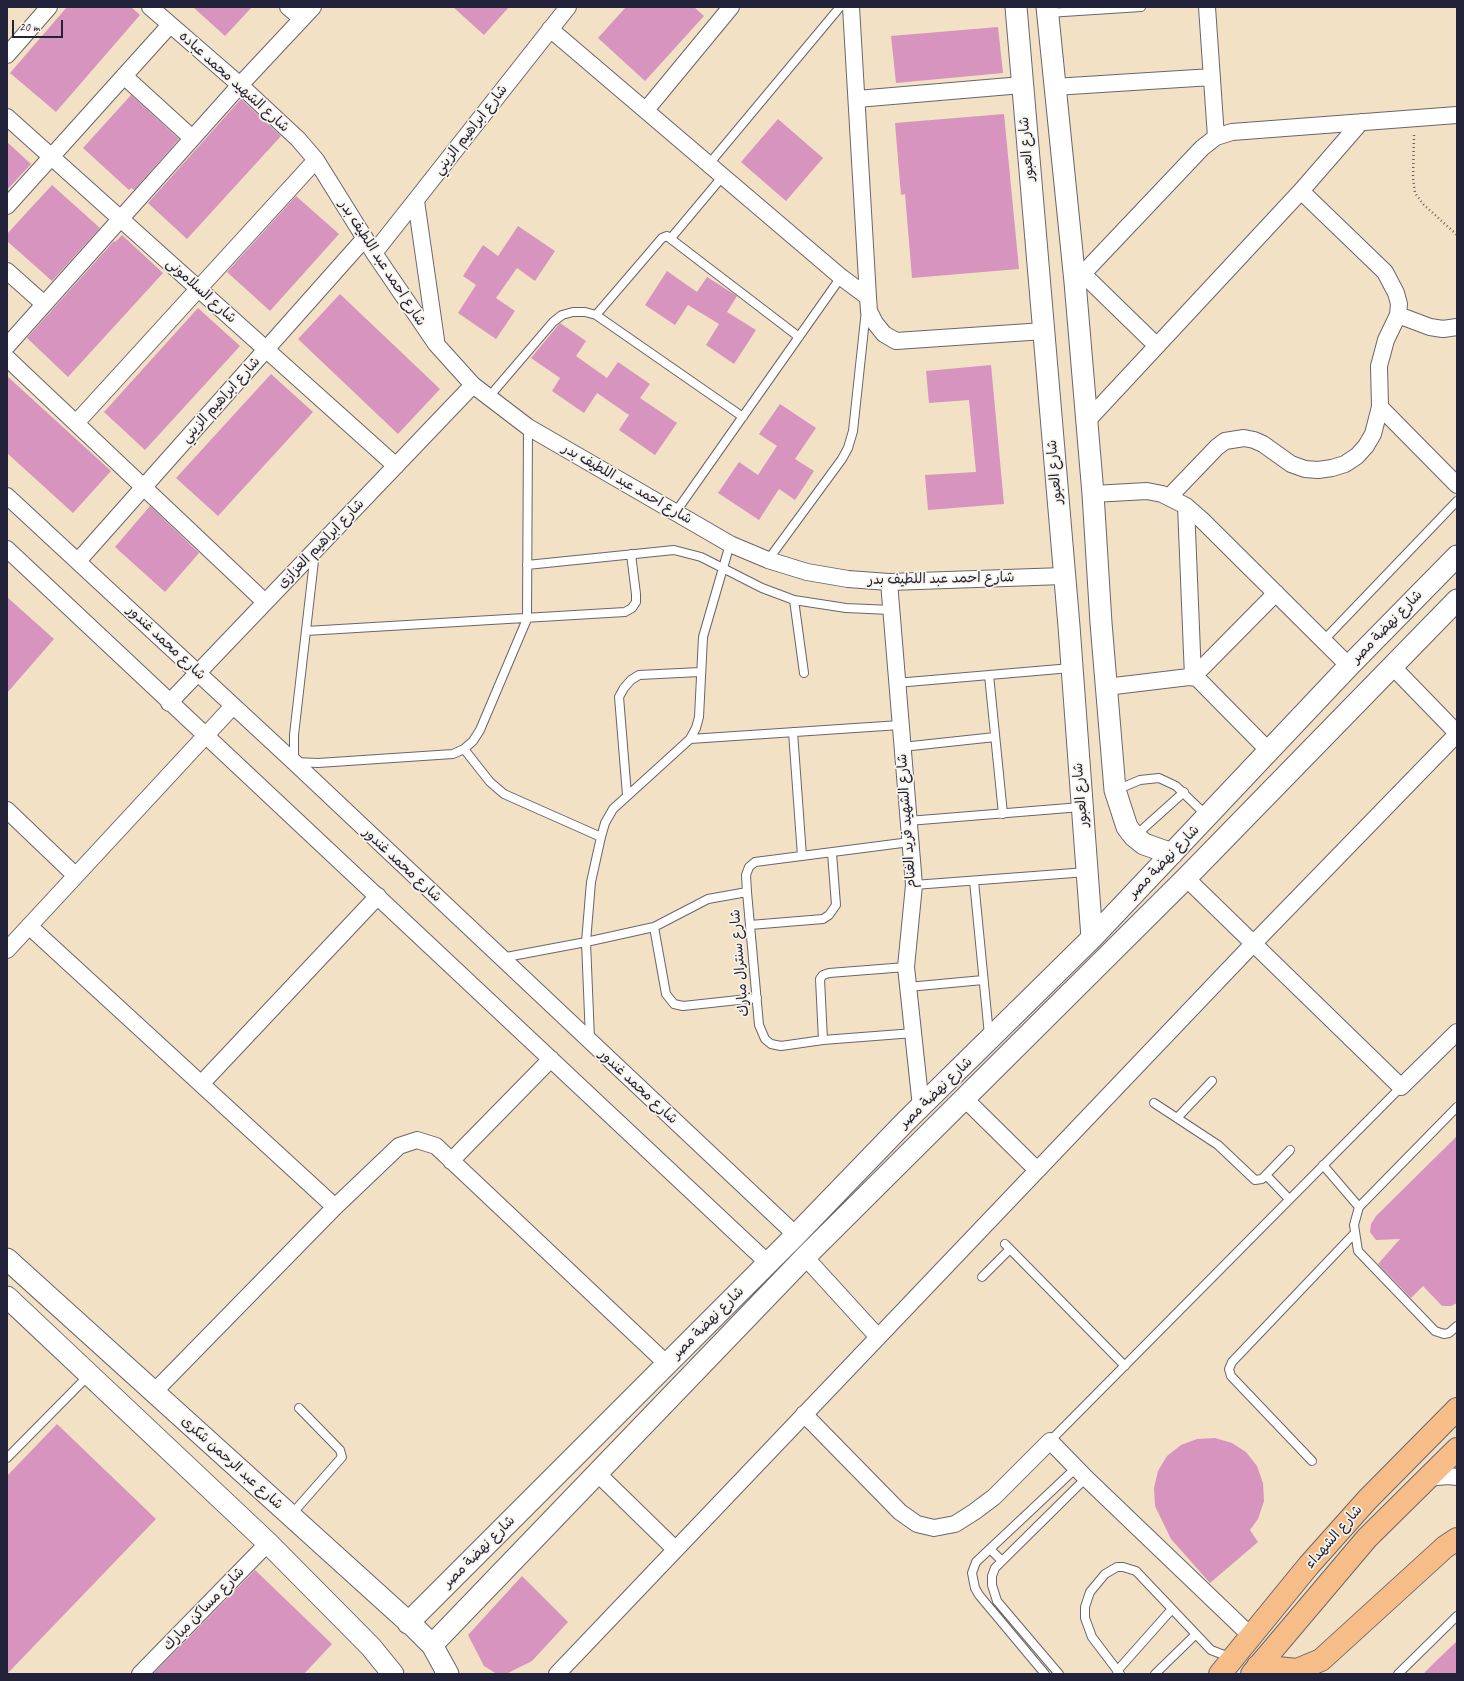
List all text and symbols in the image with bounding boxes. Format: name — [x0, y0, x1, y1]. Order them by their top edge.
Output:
scale bar — [14, 12, 65, 38]
text: 20 m — [19, 19, 39, 35]
street label: شارع الشهيد محمد عباده — [175, 28, 293, 136]
street label: شارع ابراهيم الزيني — [431, 82, 511, 178]
street label: شارع العبور — [1016, 116, 1038, 182]
street label: شارع احمد عبد اللطيف بدر — [335, 197, 429, 329]
street label: شارع السلامونى — [162, 255, 240, 327]
street label: شارع ابراهيم الزيني — [178, 354, 264, 446]
street label: شارع العبور — [1044, 439, 1066, 505]
street label: شارع احمد عبد اللطيف بدر — [559, 440, 695, 528]
street label: شارع ابراهيم العزازى — [274, 496, 368, 592]
street label: شارع احمد عبد اللطيف بدر — [867, 569, 1015, 589]
street label: شارع نهضة مصر — [1348, 587, 1426, 667]
street label: شارع محمد غندور — [123, 602, 209, 684]
street label: شارع الشهيد فريد الغنام — [894, 753, 920, 889]
street label: شارع العبور — [1070, 762, 1092, 828]
street label: شارع نهضة مصر — [1125, 822, 1203, 902]
street label: شارع محمد غندور — [359, 824, 445, 906]
street label: شارع سنترال مبارك — [727, 909, 753, 1017]
street label: شارع محمد غندور — [595, 1046, 681, 1128]
street label: شارع نهضة مصر — [896, 1054, 976, 1132]
street label: شارع نهضة مصر — [668, 1283, 748, 1363]
street label: شارع عبد الرحمن شكرى — [178, 1413, 286, 1513]
street label: شارع الشهداء — [1302, 1502, 1366, 1572]
street label: شارع نهضة مصر — [439, 1512, 519, 1592]
street label: شارع مساكن مبارك — [160, 1564, 248, 1654]

